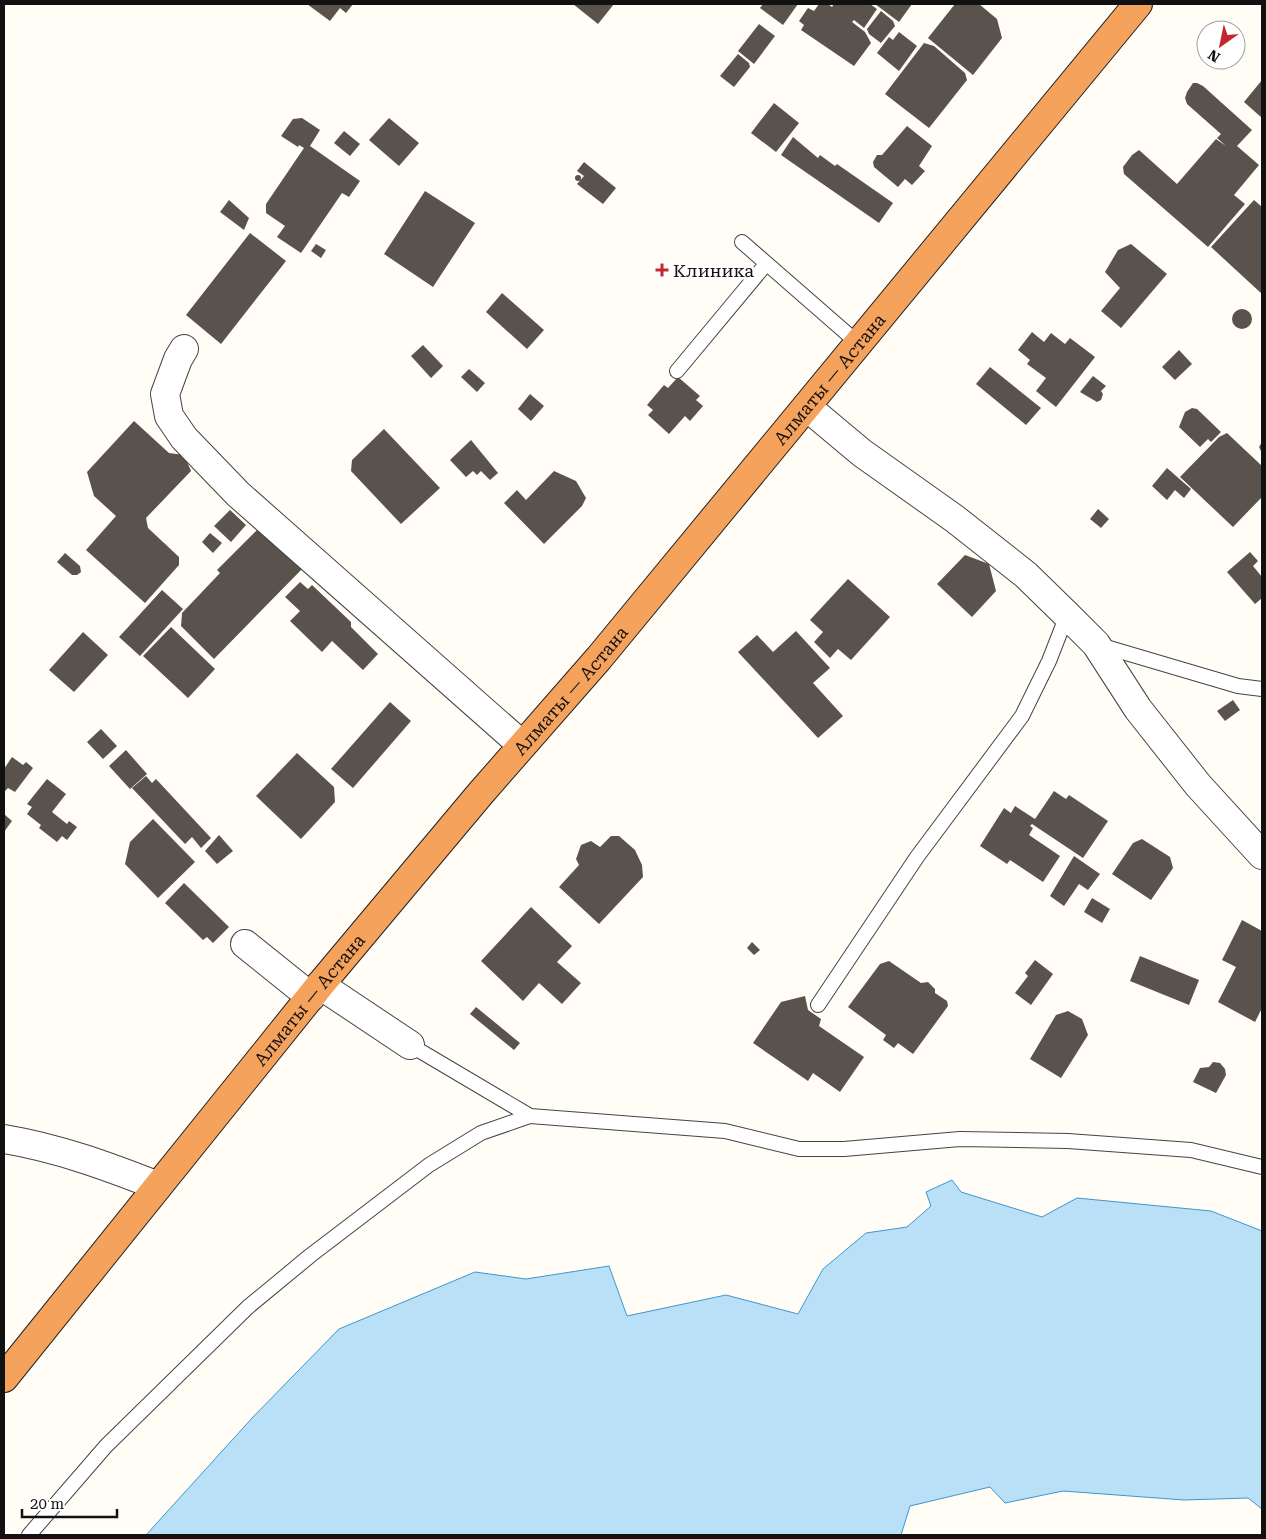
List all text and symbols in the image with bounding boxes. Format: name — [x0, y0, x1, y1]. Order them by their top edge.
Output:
north arrow — [1196, 20, 1246, 70]
text: N — [1205, 46, 1223, 66]
place label: Клиника — [673, 260, 754, 281]
marker: Клиника — [655, 263, 669, 277]
street label: Алматы — Астана — [769, 309, 889, 449]
street label: Алматы — Астана — [509, 621, 632, 759]
street label: Алматы — Астана — [249, 929, 369, 1070]
scale bar — [22, 1486, 118, 1518]
text: 20 m — [30, 1495, 65, 1513]

